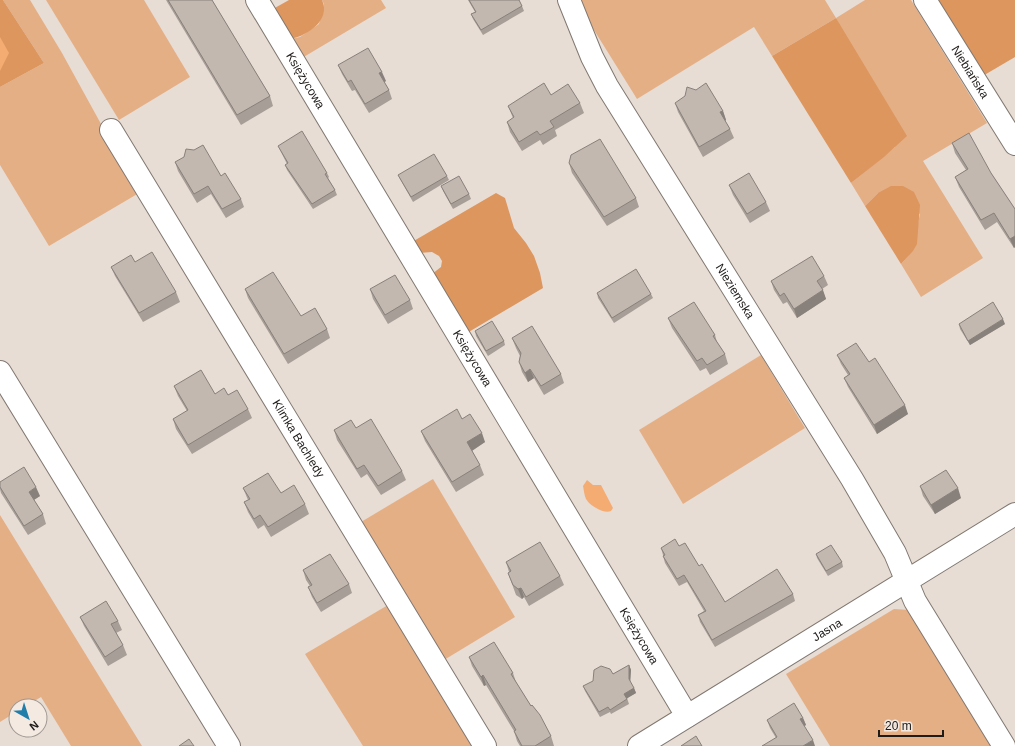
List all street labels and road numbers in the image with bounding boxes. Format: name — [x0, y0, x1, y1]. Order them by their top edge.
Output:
street label: Niebiańska — [948, 43, 992, 101]
street label: Księżycowa — [283, 50, 328, 112]
street label: Nieziemska — [713, 261, 757, 322]
street label: Księżycowa — [450, 328, 495, 389]
street label: Klimka Bachledy — [269, 397, 327, 480]
street label: Księżycowa — [617, 605, 662, 667]
street label: Jasna — [810, 615, 845, 644]

